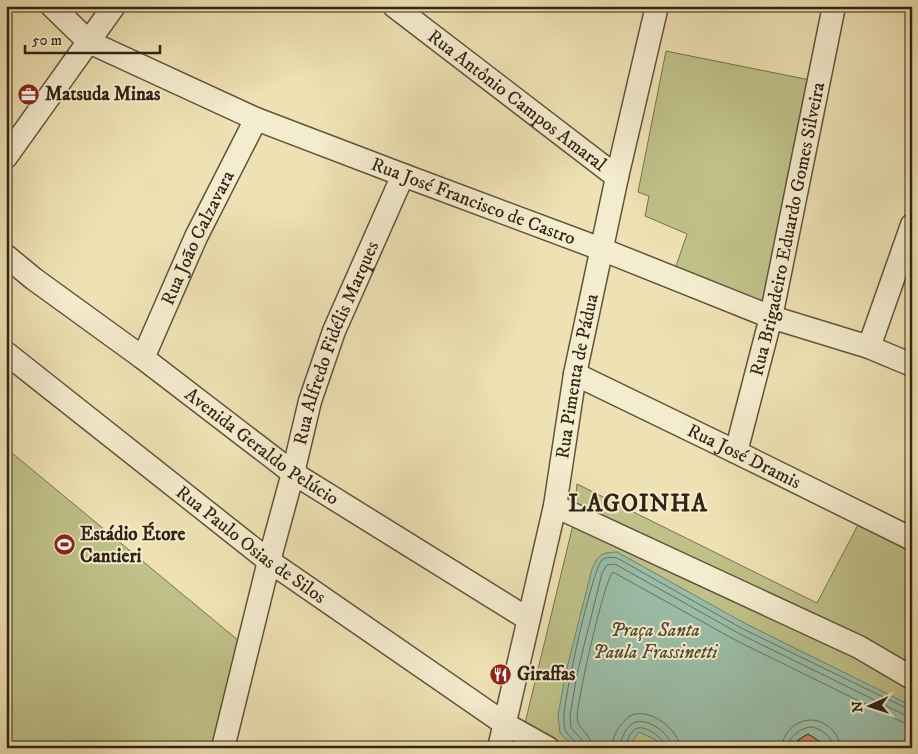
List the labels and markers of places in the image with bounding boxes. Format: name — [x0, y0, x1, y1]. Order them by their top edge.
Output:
office icon: Matsuda Minas — [17, 82, 41, 106]
place label: Matsuda Minas — [45, 83, 161, 106]
place label: Estádio Étore Cantieri — [80, 521, 185, 568]
sports icon: Estádio Étore Cantieri — [52, 533, 76, 557]
restaurant icon: Giraffas — [489, 662, 513, 686]
place label: Giraffas — [517, 663, 576, 686]

